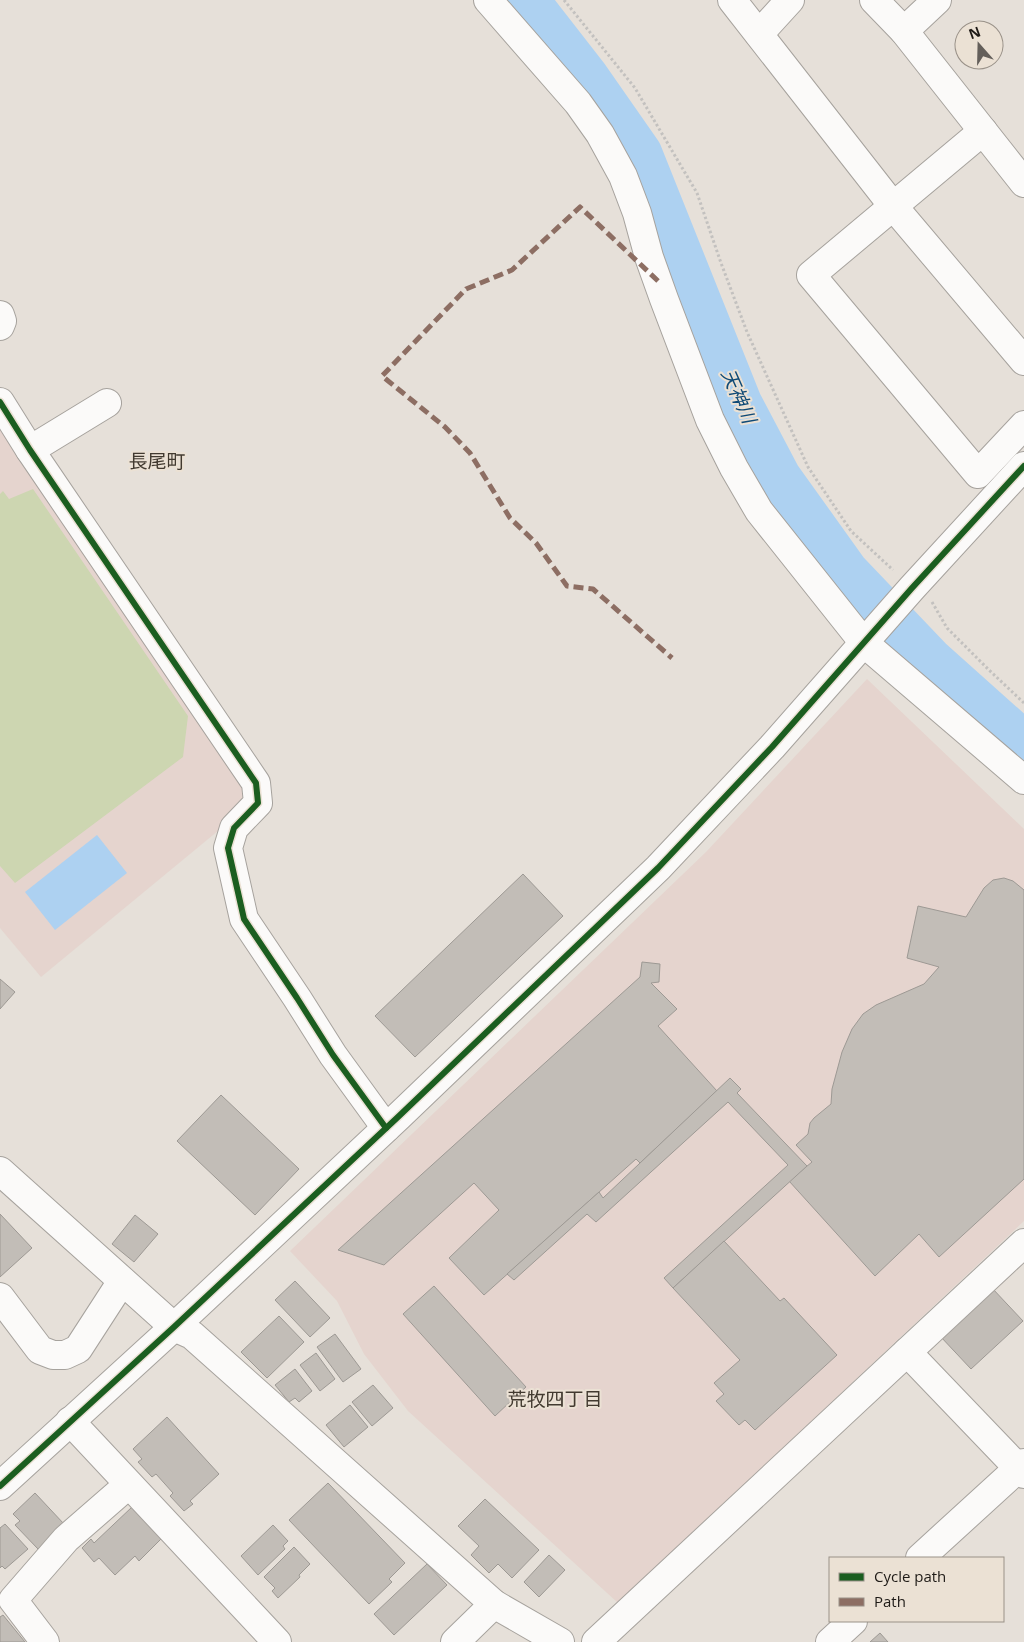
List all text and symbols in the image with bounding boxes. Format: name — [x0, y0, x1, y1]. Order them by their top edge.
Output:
north arrow — [954, 20, 1004, 70]
text: N — [966, 21, 983, 43]
water label: 天神川 — [716, 365, 763, 429]
district label: 長尾町 — [128, 448, 186, 474]
district label: 荒牧四丁目 — [507, 1386, 603, 1412]
legend — [829, 1557, 1004, 1622]
text: Cycle path — [874, 1566, 946, 1586]
text: Path — [874, 1591, 906, 1611]

